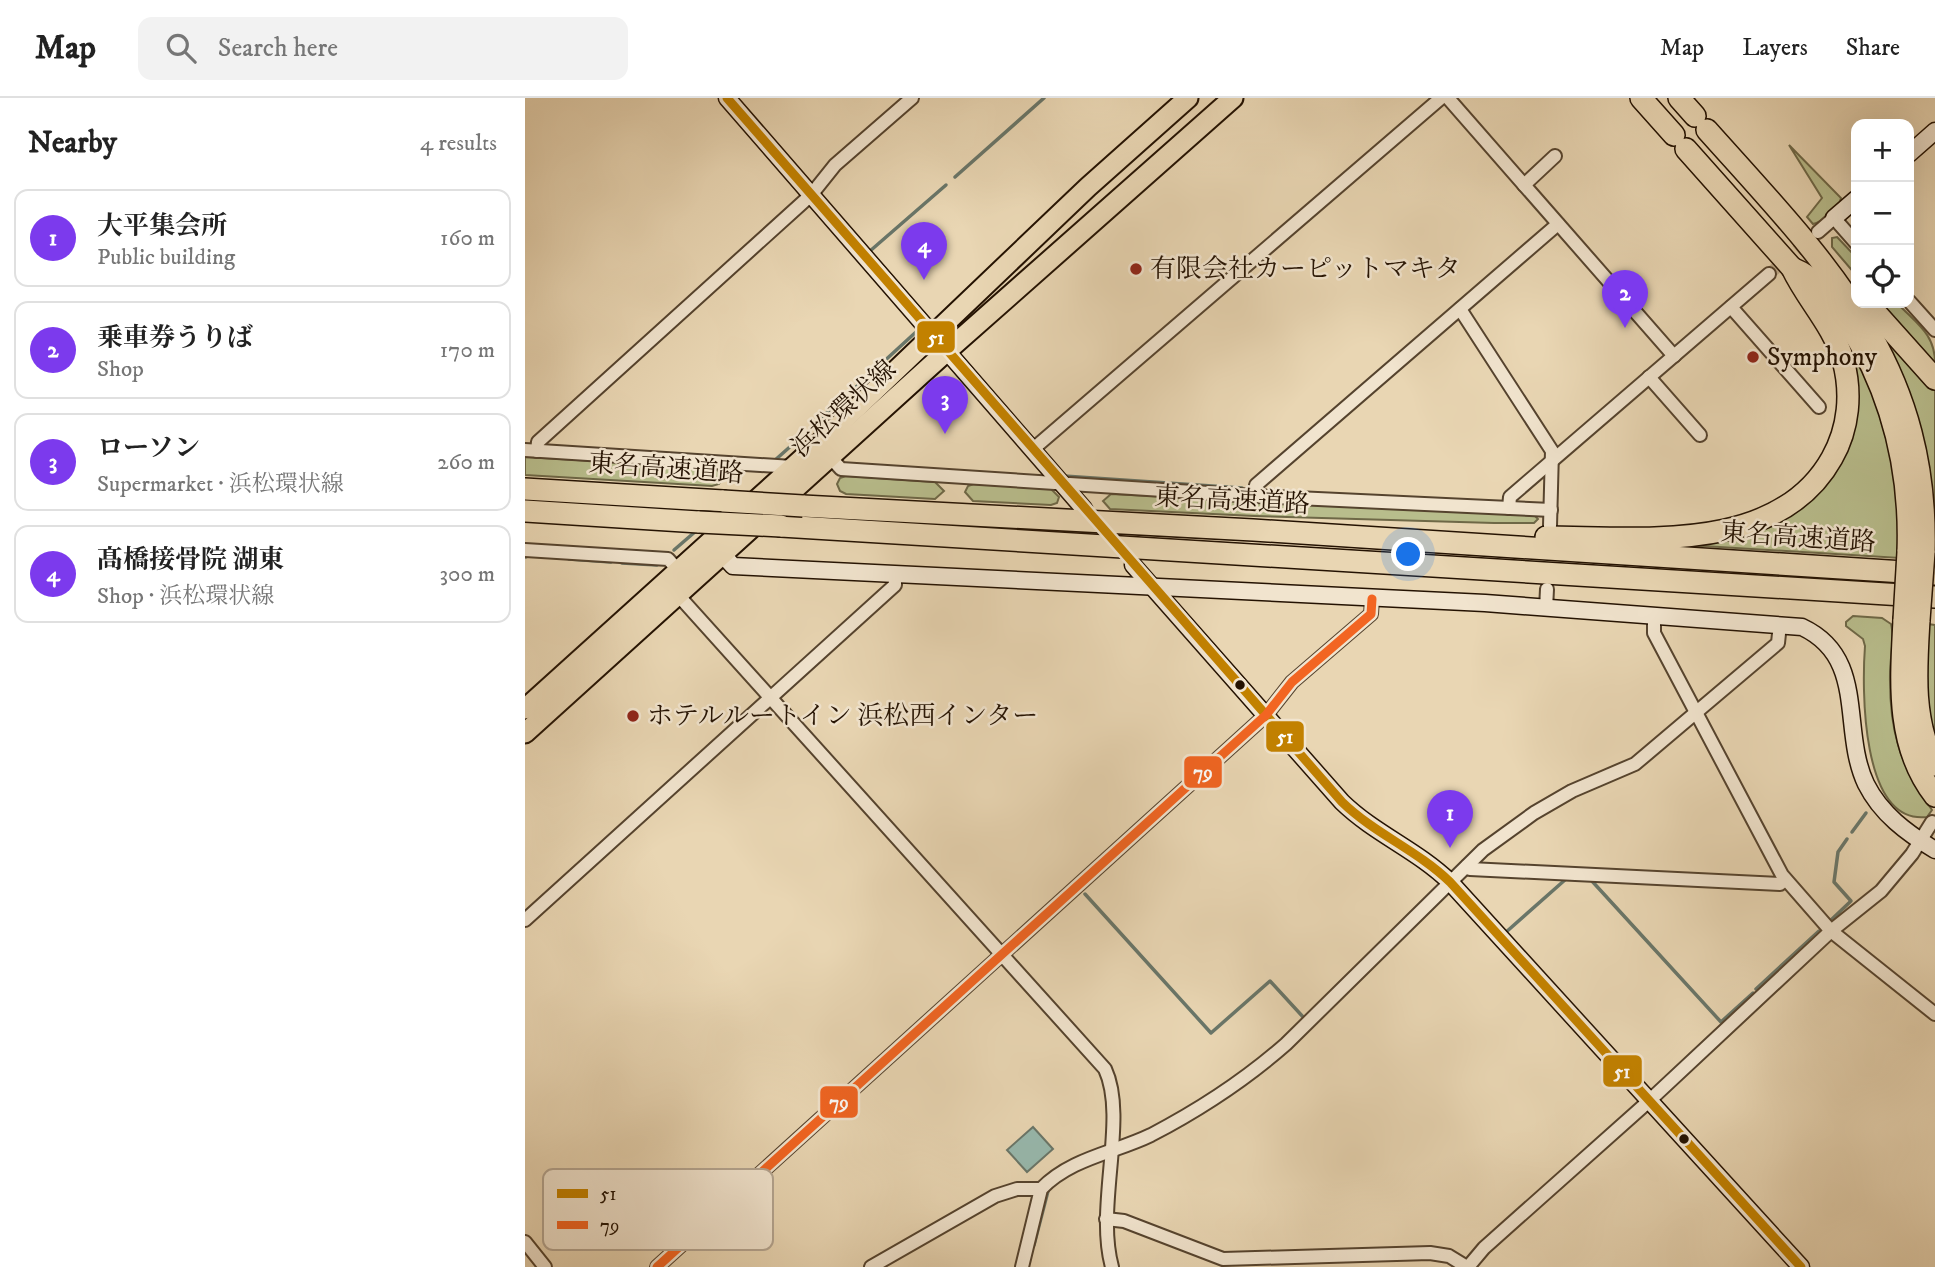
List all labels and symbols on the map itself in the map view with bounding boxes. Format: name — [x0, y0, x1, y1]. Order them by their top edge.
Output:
pin: 4 — [901, 222, 947, 280]
place label: 有限会社カーピットマキタ — [1150, 253, 1461, 286]
marker: 有限会社カーピットマキタ — [1128, 261, 1144, 277]
pin: 2 — [1602, 270, 1648, 328]
line badge: 51 — [916, 320, 956, 354]
text: 51 — [927, 327, 944, 350]
place label: Symphony — [1767, 341, 1878, 374]
marker: Symphony — [1745, 349, 1761, 365]
street label: 浜松環状線 — [785, 353, 903, 465]
pin: 3 — [922, 376, 968, 434]
street label: 東名高速道路 — [587, 447, 745, 491]
street label: 東名高速道路 — [1153, 480, 1311, 522]
street label: 東名高速道路 — [1719, 516, 1877, 560]
your location — [1391, 537, 1425, 571]
unlabelled marker — [1233, 678, 1247, 692]
place label: ホテルルートイン 浜松西インター — [647, 700, 1038, 733]
marker: ホテルルートイン 浜松西インター — [625, 708, 641, 724]
line badge: 51 — [1265, 720, 1305, 753]
text: 51 — [1276, 726, 1293, 749]
line badge: 79 — [1183, 755, 1223, 789]
text: 79 — [1193, 762, 1213, 785]
pin: 1 — [1427, 790, 1473, 848]
line badge: 51 — [1602, 1054, 1643, 1088]
text: 51 — [1613, 1061, 1630, 1084]
line badge: 79 — [819, 1085, 859, 1119]
text: 79 — [829, 1092, 849, 1115]
unlabelled marker — [1677, 1132, 1691, 1146]
legend — [543, 1169, 773, 1250]
text: 51 — [600, 1183, 616, 1206]
text: 79 — [600, 1215, 620, 1238]

